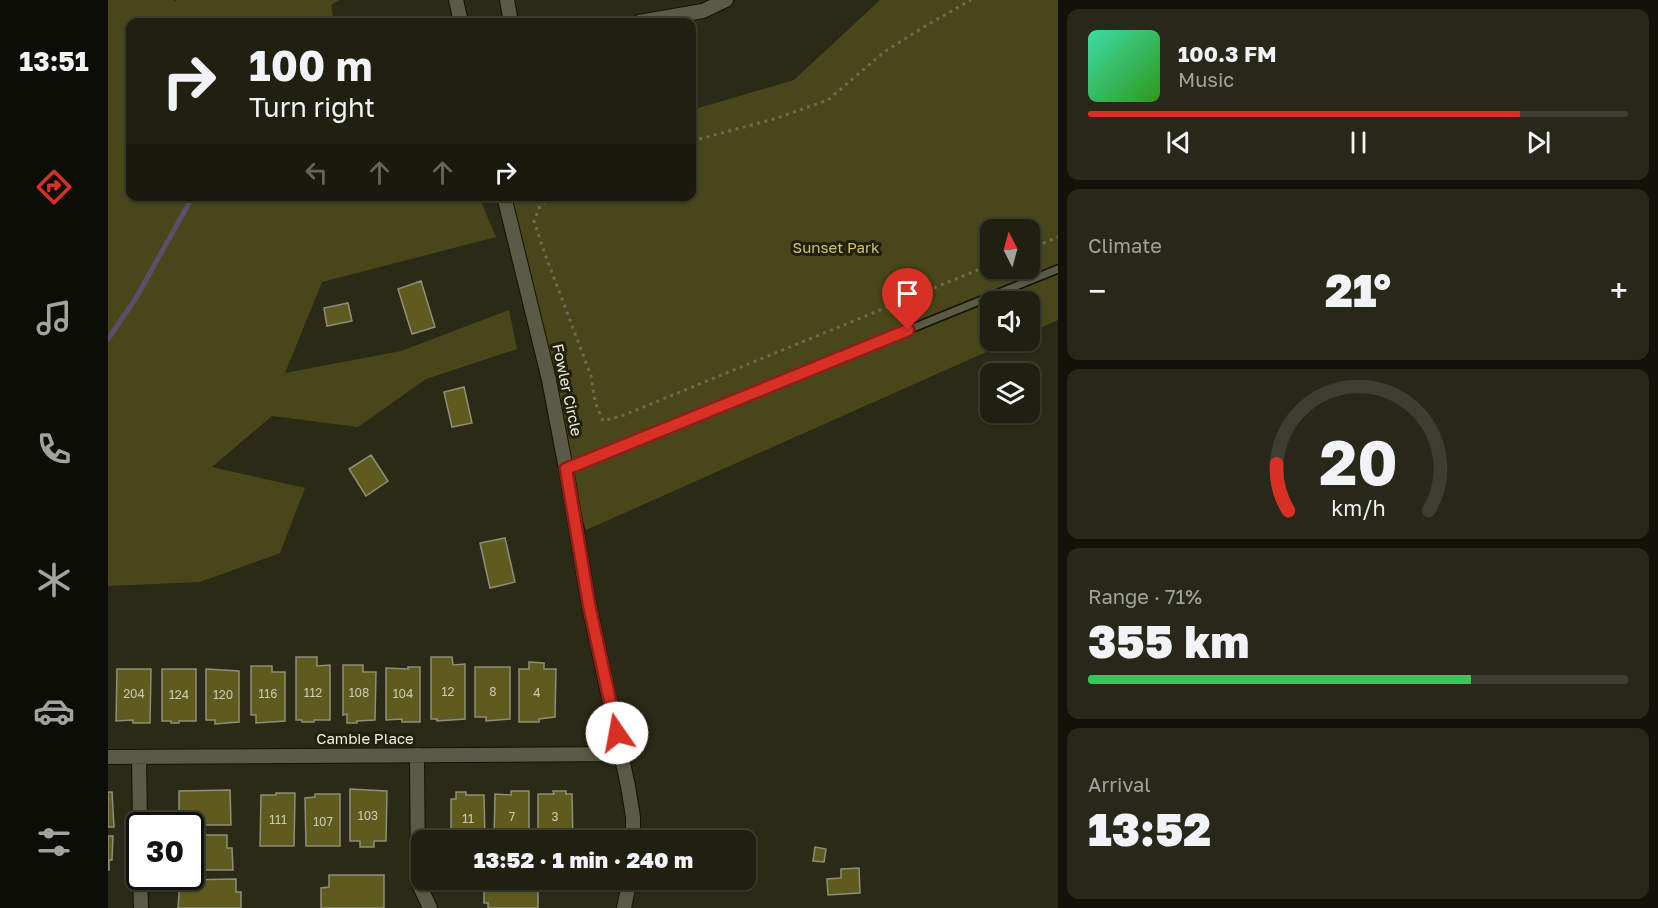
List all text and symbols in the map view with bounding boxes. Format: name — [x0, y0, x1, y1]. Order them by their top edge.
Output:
text: 100 m — [249, 40, 372, 90]
text: 100.3 FM — [1178, 40, 1277, 67]
icon: right — [150, 42, 228, 120]
text: 13:51 — [19, 45, 89, 77]
text: Music — [1178, 67, 1234, 91]
text: Turn right — [249, 91, 375, 123]
icon: previous — [1162, 126, 1195, 159]
icon: pause — [1342, 126, 1375, 159]
icon: next — [1522, 126, 1555, 159]
icon: left — [300, 156, 333, 189]
icon: ahead — [363, 156, 396, 189]
icon: ahead — [426, 156, 459, 189]
icon: right — [489, 156, 522, 189]
icon: directions — [33, 166, 75, 208]
north arrow — [980, 219, 1040, 279]
map controls — [980, 219, 1040, 423]
text: Climate — [1088, 233, 1162, 257]
park label: Sunset Park — [793, 238, 880, 256]
text: 21° — [1325, 263, 1391, 317]
pin — [882, 268, 933, 330]
text: − — [1088, 271, 1106, 310]
text: + — [1610, 271, 1628, 310]
icon: arrive — [891, 277, 924, 310]
button: sound — [980, 291, 1040, 351]
icon: music — [33, 297, 75, 339]
street label: Fowler Circle — [549, 342, 587, 438]
button: layers — [980, 363, 1040, 423]
text: 20 — [1319, 424, 1397, 499]
icon: phone — [33, 428, 75, 470]
text: km/h — [1331, 495, 1385, 521]
icon: climate — [33, 559, 75, 601]
text: Range · 71% — [1088, 584, 1202, 608]
text: 355 km — [1088, 614, 1249, 668]
house number: 12 — [442, 684, 454, 699]
house number: 8 — [489, 684, 497, 699]
house number: 112 — [304, 685, 322, 700]
house number: 108 — [349, 685, 369, 700]
house number: 4 — [533, 685, 541, 700]
house number: 204 — [123, 686, 145, 701]
house number: 116 — [259, 686, 277, 701]
house number: 104 — [393, 686, 413, 701]
house number: 124 — [169, 687, 189, 702]
house number: 120 — [213, 687, 233, 702]
icon: car — [33, 690, 75, 732]
position arrow — [585, 701, 649, 765]
street label: Cambie Place — [316, 729, 414, 747]
text: Arrival — [1088, 772, 1151, 796]
text: 13:52 — [1088, 802, 1211, 856]
house number: 103 — [358, 808, 378, 823]
house number: 7 — [509, 809, 515, 824]
house number: 3 — [551, 809, 559, 824]
house number: 11 — [462, 811, 474, 826]
speed limit sign: 30 — [126, 812, 204, 890]
house number: 111 — [269, 812, 287, 827]
house number: 107 — [313, 814, 333, 829]
icon: filters — [33, 821, 75, 863]
text: 13:52 · 1 min · 240 m — [474, 846, 693, 873]

